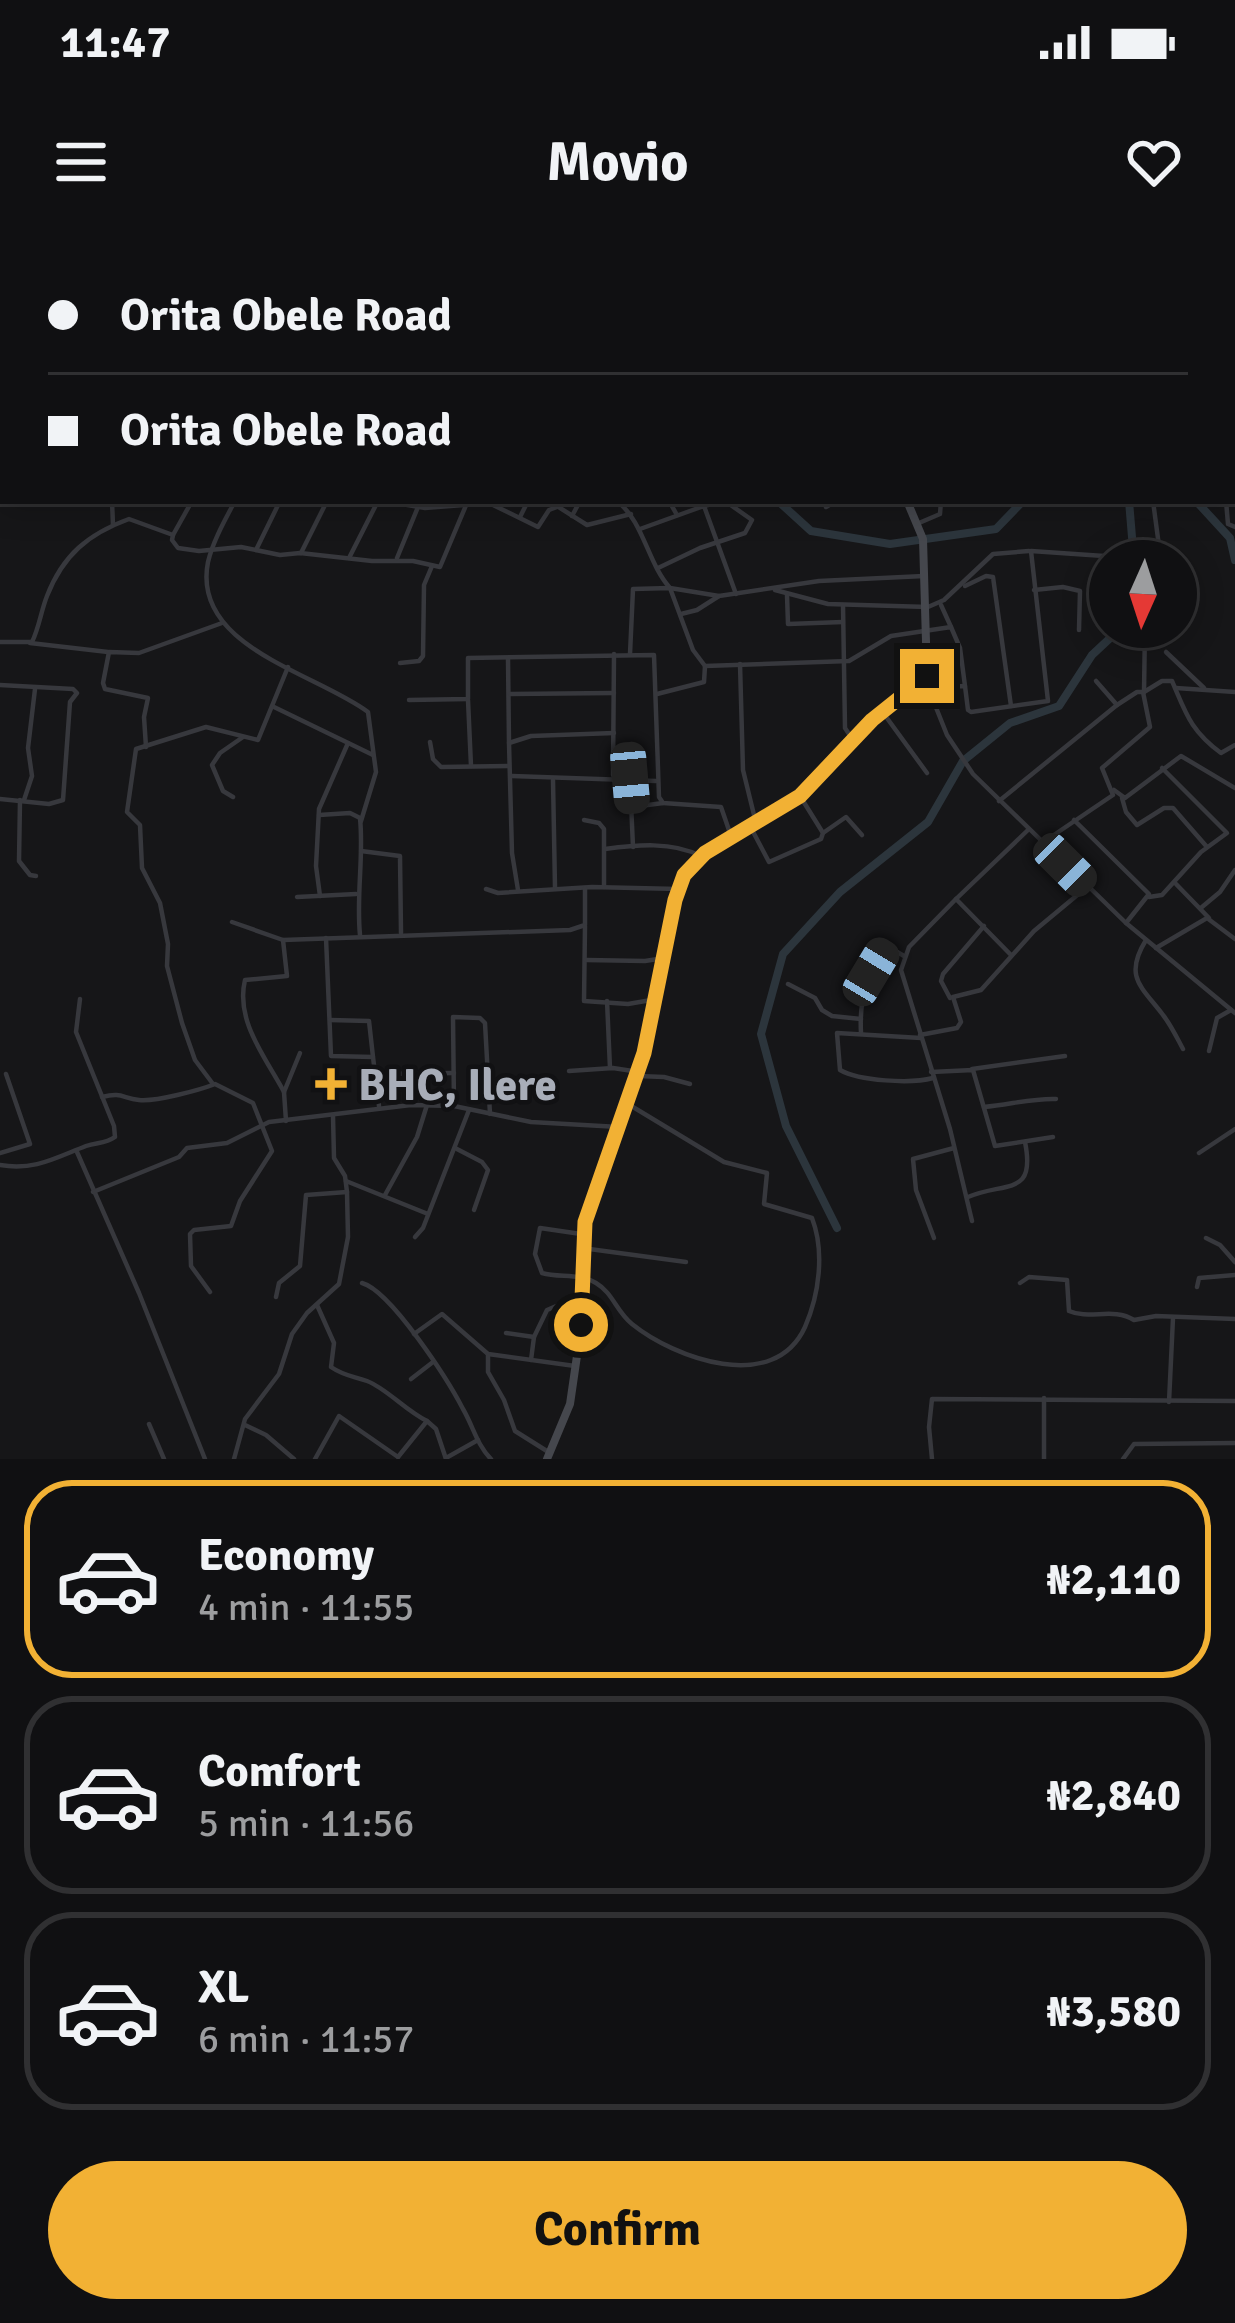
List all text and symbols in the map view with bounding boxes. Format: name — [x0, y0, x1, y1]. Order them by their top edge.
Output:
text: 11:47 — [60, 15, 170, 70]
icon: menu — [48, 129, 114, 195]
text: Movio — [547, 129, 688, 196]
icon: heart — [1121, 129, 1187, 195]
text: Orita Obele Road — [120, 288, 452, 343]
text: Orita Obele Road — [120, 403, 452, 458]
north arrow — [1089, 540, 1197, 648]
map controls — [1089, 540, 1197, 648]
route end — [900, 649, 954, 703]
car — [609, 741, 651, 815]
car — [1027, 827, 1103, 903]
car — [837, 932, 905, 1012]
place label: BHC, Ilere — [358, 1058, 557, 1113]
marker: BHC, Ilere — [315, 1068, 347, 1100]
route start — [554, 1298, 608, 1352]
icon: car — [54, 1525, 162, 1633]
text: Economy — [198, 1528, 374, 1583]
text: ₦2,110 — [1046, 1552, 1181, 1607]
text: 4 min · 11:55 — [198, 1583, 414, 1631]
icon: car — [54, 1741, 162, 1849]
text: Comfort — [198, 1744, 361, 1799]
text: ₦2,840 — [1046, 1768, 1181, 1823]
text: 5 min · 11:56 — [198, 1799, 414, 1847]
icon: car — [54, 1957, 162, 2065]
text: XL — [198, 1960, 249, 2015]
text: ₦3,580 — [1046, 1984, 1181, 2039]
text: 6 min · 11:57 — [198, 2015, 414, 2063]
button: Confirm — [48, 2161, 1187, 2299]

